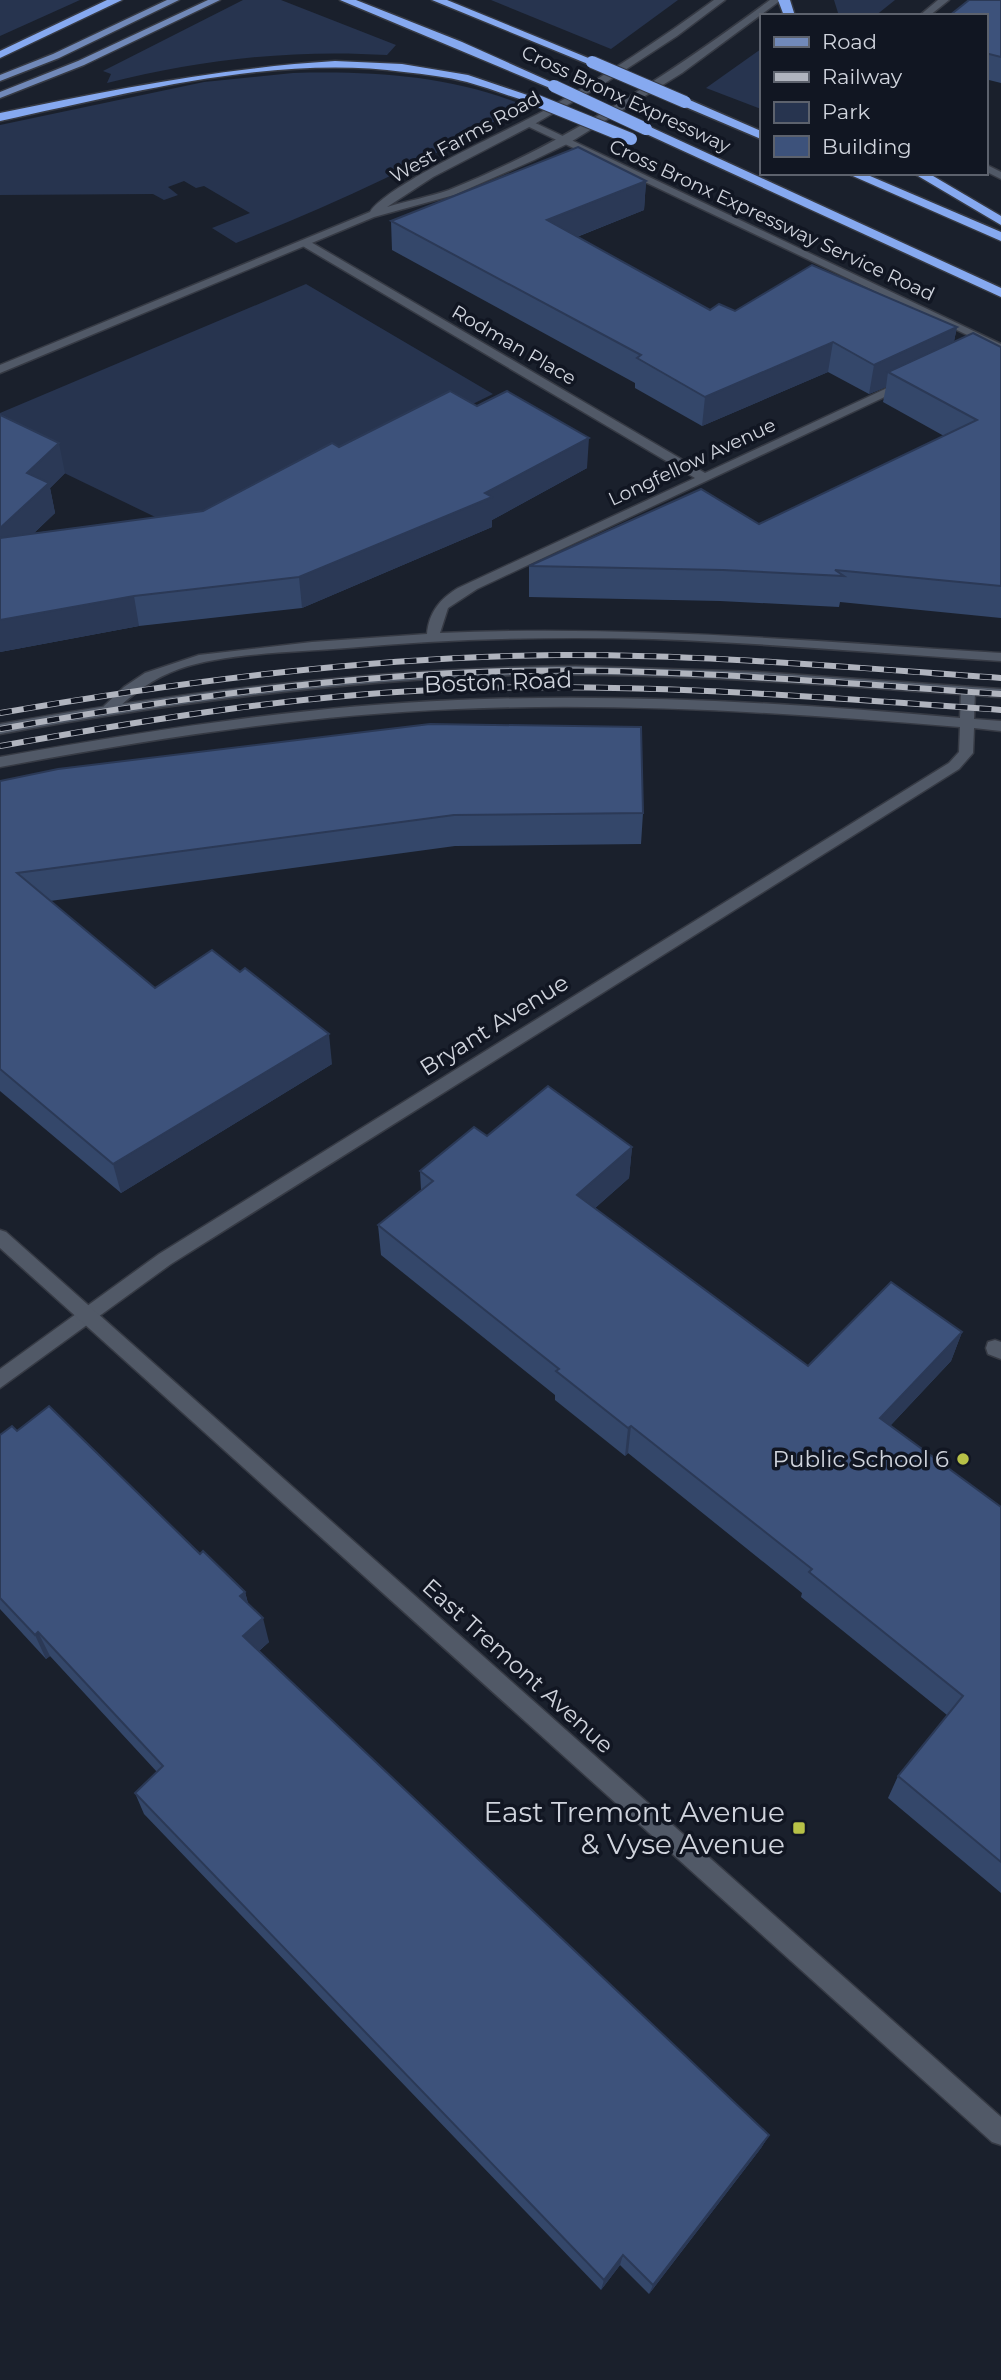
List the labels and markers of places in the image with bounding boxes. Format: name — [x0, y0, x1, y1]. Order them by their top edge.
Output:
place label: Public School 6 — [773, 1445, 949, 1473]
marker: Public School 6 — [955, 1451, 971, 1467]
place label: East Tremont Avenue & Vyse Avenue — [484, 1795, 785, 1861]
marker: East Tremont Avenue & Vyse Avenue — [791, 1820, 807, 1836]

